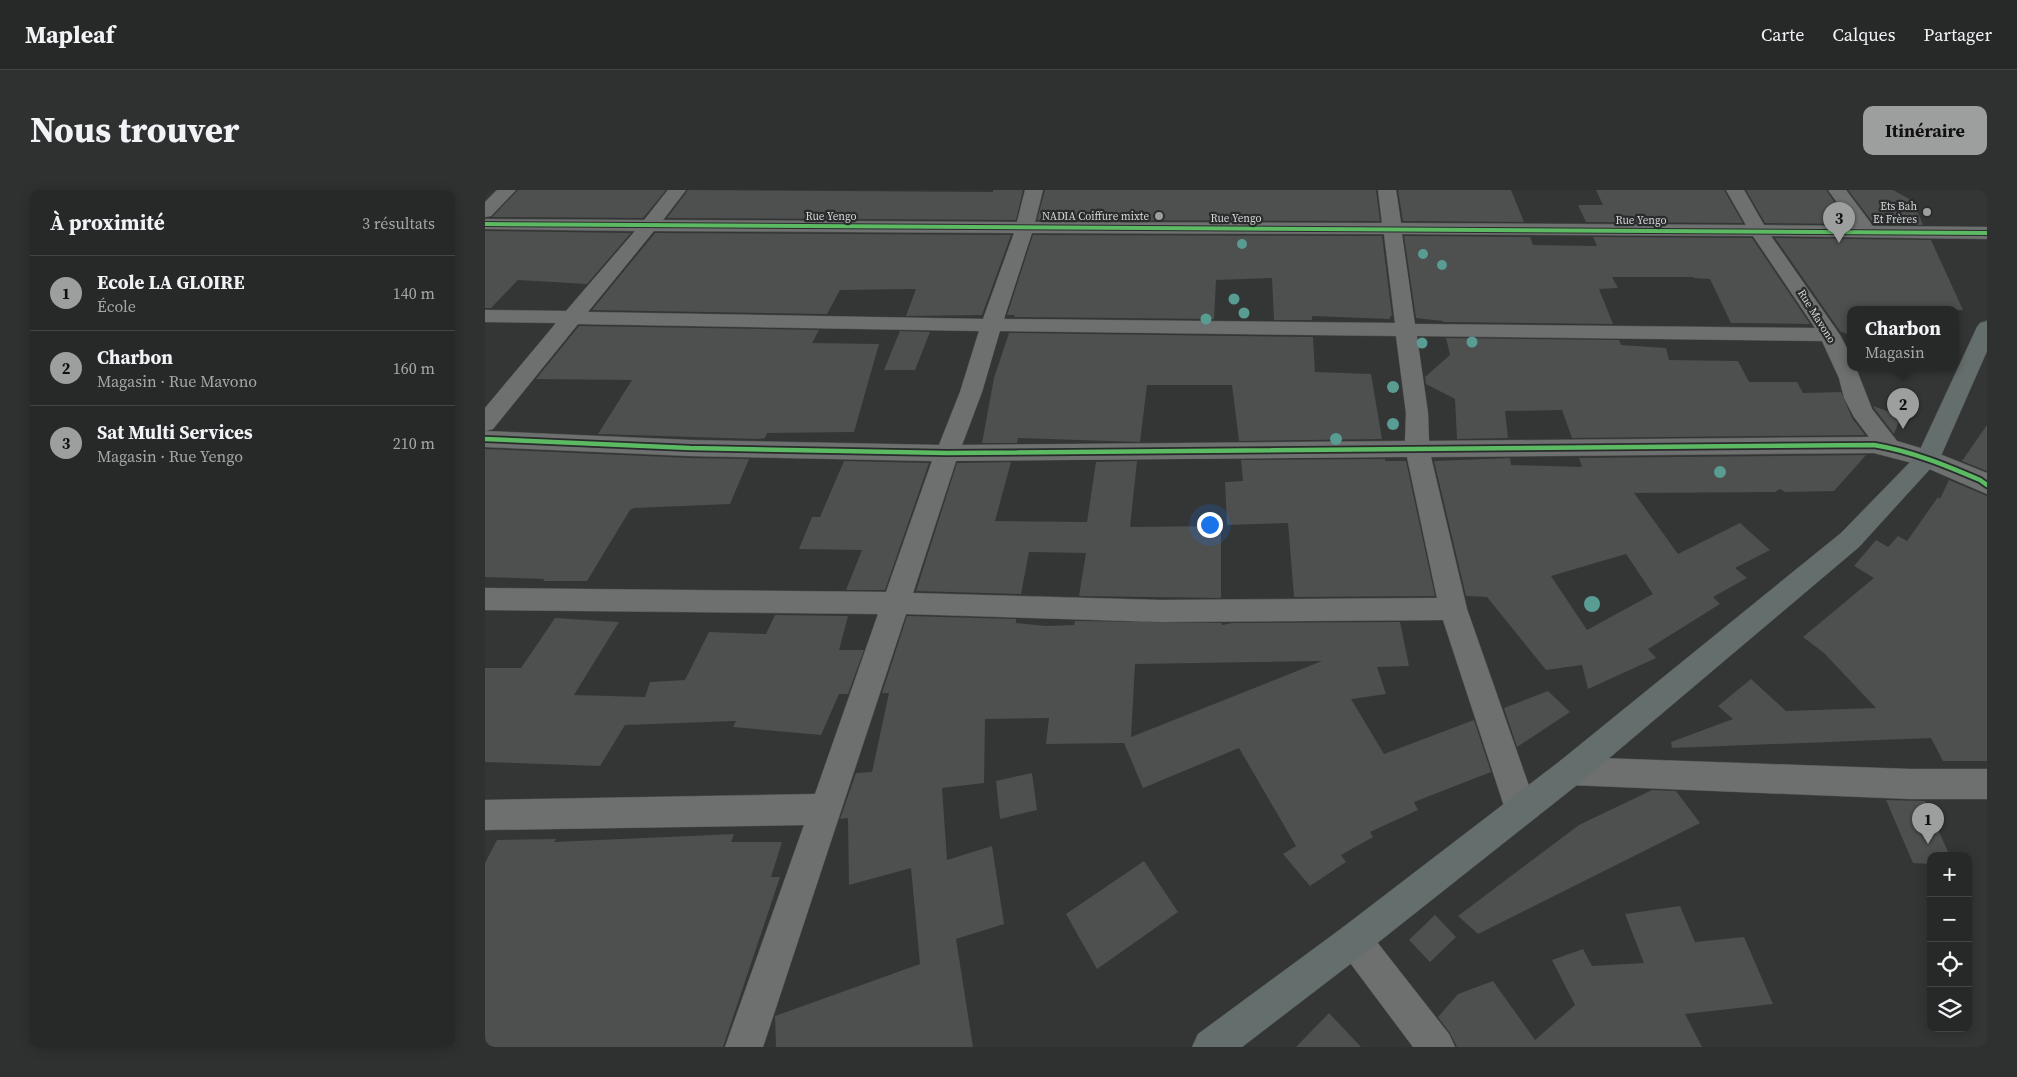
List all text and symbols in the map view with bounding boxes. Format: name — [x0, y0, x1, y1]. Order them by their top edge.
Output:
text: Mapleaf — [25, 18, 115, 51]
text: Carte — [1761, 22, 1804, 47]
text: Calques — [1832, 22, 1896, 47]
text: Partager — [1924, 22, 1992, 47]
text: Nous trouver — [30, 106, 239, 154]
button: Itinéraire — [1863, 106, 1987, 155]
place label: Ets Bah Et Frères — [1873, 199, 1917, 227]
pin: 3 — [1823, 202, 1855, 243]
marker: Ets Bah Et Frères — [1921, 206, 1933, 218]
text: À proximité — [50, 208, 165, 237]
street label: Rue Yengo — [805, 209, 857, 224]
place label: NADIA Coiffure mixte — [1042, 209, 1149, 224]
marker: NADIA Coiffure mixte — [1153, 210, 1165, 222]
street label: Rue Yengo — [1210, 211, 1262, 226]
text: 3 résultats — [362, 212, 435, 234]
street label: Rue Yengo — [1615, 213, 1667, 228]
text: Ecole LA GLOIRE — [97, 269, 245, 295]
text: 1 — [62, 282, 70, 304]
text: 140 m — [393, 282, 435, 304]
street label: Rue Mavono — [1794, 287, 1839, 346]
text: École — [97, 295, 136, 317]
popup — [1847, 306, 1959, 371]
text: Charbon — [1865, 315, 1941, 341]
text: Magasin — [1865, 341, 1925, 363]
text: Charbon — [97, 344, 173, 370]
text: 2 — [62, 357, 70, 379]
text: 160 m — [393, 357, 435, 379]
text: Magasin · Rue Mavono — [97, 370, 257, 392]
pin: 2 — [1887, 388, 1919, 429]
text: Sat Multi Services — [97, 419, 253, 445]
text: 3 — [62, 432, 70, 454]
text: 210 m — [393, 432, 435, 454]
text: Magasin · Rue Yengo — [97, 445, 243, 467]
your location — [1197, 512, 1223, 538]
pin: 1 — [1912, 803, 1944, 844]
map controls — [1927, 852, 1972, 1032]
button: + — [1927, 852, 1972, 897]
button: − — [1927, 897, 1972, 942]
button: locate — [1927, 942, 1972, 987]
button: layers — [1927, 987, 1972, 1032]

